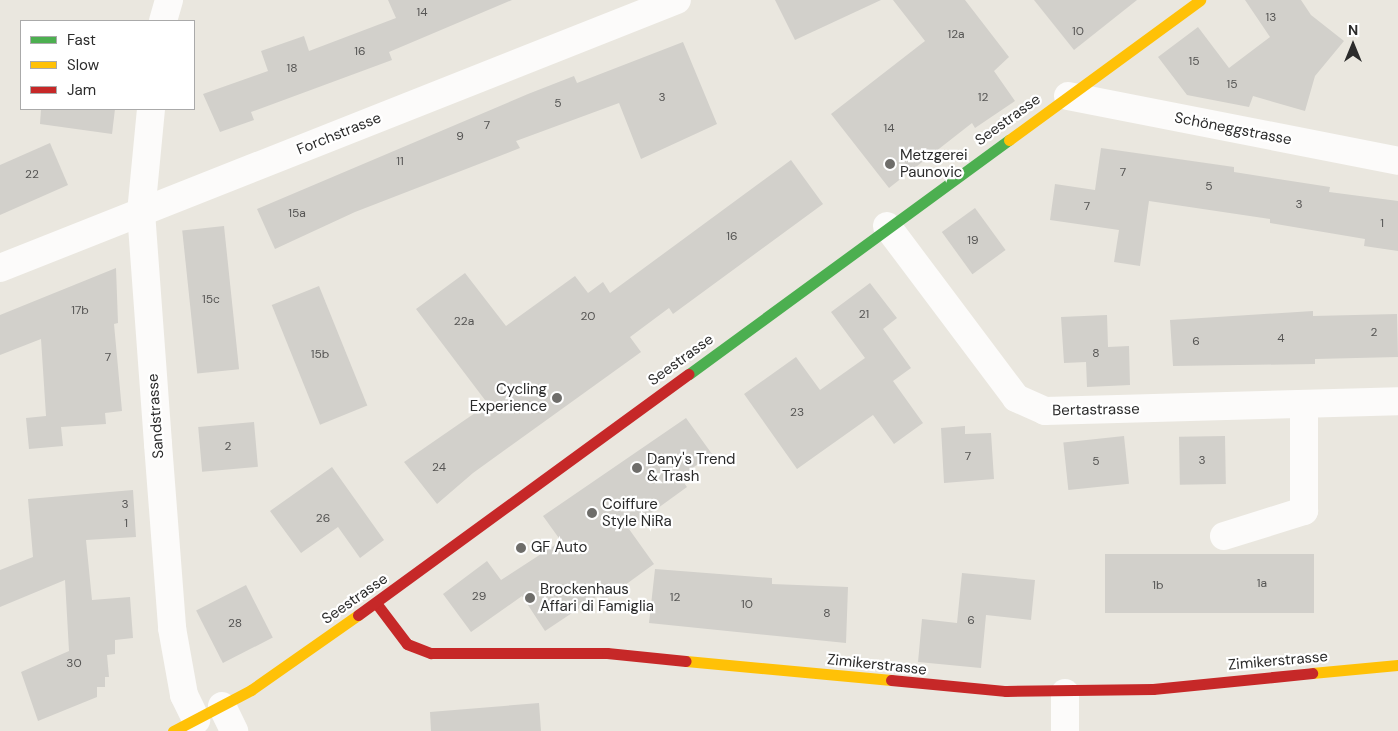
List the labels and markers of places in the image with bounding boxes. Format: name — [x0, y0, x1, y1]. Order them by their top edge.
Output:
place label: Metzgerei Paunovic — [900, 146, 968, 181]
marker: Metzgerei Paunovic — [884, 158, 896, 170]
place label: Cycling Experience — [470, 380, 547, 415]
marker: Cycling Experience — [551, 392, 563, 404]
place label: Dany's Trend & Trash — [647, 450, 735, 485]
marker: Dany's Trend & Trash — [631, 462, 643, 474]
place label: Coiffure Style NiRa — [602, 495, 672, 530]
marker: Coiffure Style NiRa — [586, 507, 598, 519]
place label: GF Auto — [531, 539, 587, 557]
marker: GF Auto — [515, 542, 527, 554]
place label: Brockenhaus Affari di Famiglia — [540, 580, 654, 615]
marker: Brockenhaus Affari di Famiglia — [524, 592, 536, 604]

